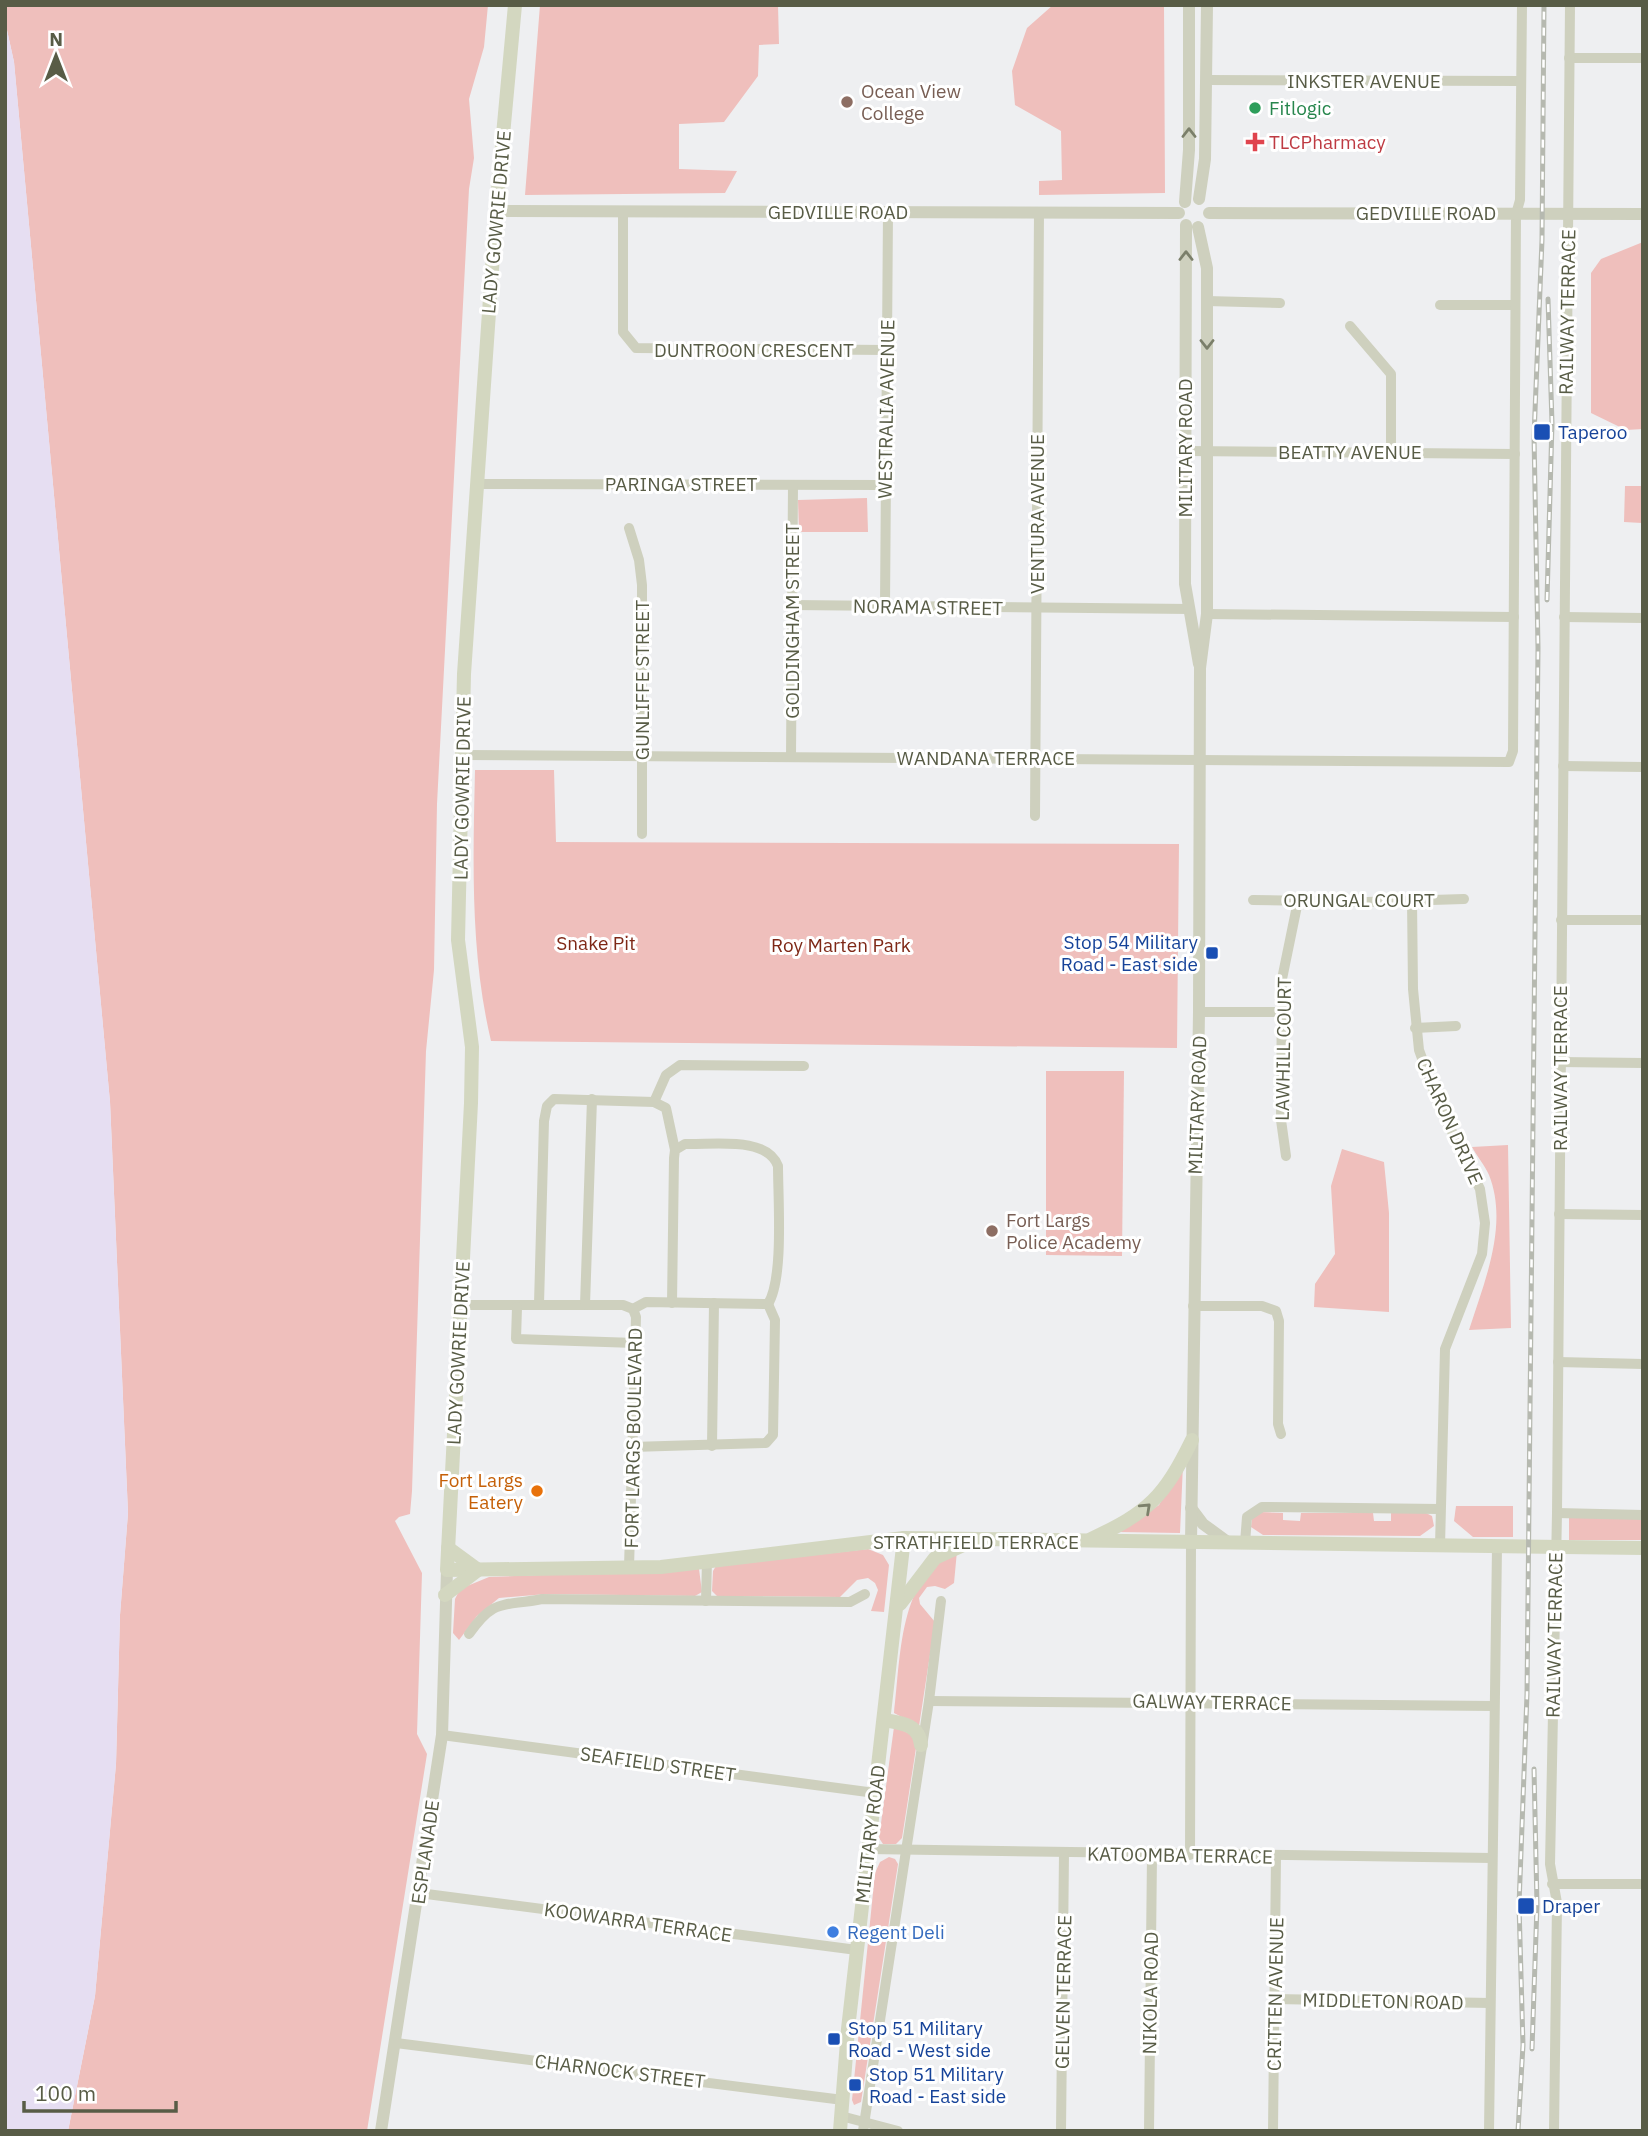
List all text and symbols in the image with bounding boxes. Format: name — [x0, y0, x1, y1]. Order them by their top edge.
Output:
north arrow — [21, 21, 91, 91]
text: N — [49, 27, 63, 51]
street label: INKSTER AVENUE — [1287, 69, 1441, 93]
place label: Ocean View College — [861, 79, 961, 125]
marker: Ocean View College — [839, 94, 855, 110]
place label: Fitlogic — [1269, 96, 1332, 120]
marker: Fitlogic — [1247, 100, 1263, 116]
one-way arrow — [1181, 128, 1197, 138]
street label: LADY GOWRIE DRIVE — [476, 129, 516, 315]
place label: TLCPharmacy — [1269, 130, 1386, 154]
marker: TLCPharmacy — [1247, 134, 1263, 150]
street label: GEDVILLE ROAD — [768, 200, 908, 224]
street label: GEDVILLE ROAD — [1356, 201, 1496, 225]
street label: RAILWAY TERRACE — [1554, 229, 1580, 395]
one-way arrow — [1178, 250, 1194, 261]
street label: WESTRALIA AVENUE — [872, 319, 900, 499]
street label: DUNTROON CRESCENT — [654, 338, 854, 362]
one-way arrow — [1199, 339, 1215, 349]
street label: MILITARY ROAD — [1173, 378, 1197, 518]
place label: Taperoo — [1558, 420, 1627, 444]
marker: Taperoo — [1532, 422, 1552, 442]
street label: VENTURA AVENUE — [1025, 434, 1049, 594]
street label: BEATTY AVENUE — [1278, 440, 1422, 464]
street label: PARINGA STREET — [605, 472, 757, 496]
street label: GOLDINGHAM STREET — [780, 523, 804, 719]
street label: NORAMA STREET — [853, 594, 1003, 620]
street label: GUNLIFFE STREET — [630, 600, 654, 760]
street label: LADY GOWRIE DRIVE — [448, 696, 476, 880]
street label: WANDANA TERRACE — [897, 746, 1075, 770]
street label: ORUNGAL COURT — [1283, 888, 1435, 912]
place label: Stop 54 Military Road - East side — [1061, 930, 1199, 976]
park label: Snake Pit — [556, 931, 636, 955]
park label: Roy Marten Park — [771, 933, 911, 957]
marker: Stop 54 Military Road - East side — [1204, 945, 1220, 961]
street label: LAWHILL COURT — [1270, 977, 1296, 1121]
street label: RAILWAY TERRACE — [1548, 985, 1572, 1151]
street label: MILITARY ROAD — [1183, 1035, 1211, 1175]
street label: CHARON DRIVE — [1411, 1054, 1489, 1188]
place label: Fort Largs Police Academy — [1006, 1208, 1142, 1254]
marker: Fort Largs Police Academy — [984, 1223, 1000, 1239]
street label: LADY GOWRIE DRIVE — [441, 1260, 475, 1446]
street label: FORT LARGS BOULEVARD — [619, 1328, 647, 1548]
place label: Fort Largs Eatery — [439, 1468, 524, 1514]
marker: Fort Largs Eatery — [529, 1483, 545, 1499]
one-way arrow — [1138, 1504, 1151, 1516]
street label: STRATHFIELD TERRACE — [873, 1530, 1079, 1554]
street label: RAILWAY TERRACE — [1541, 1552, 1567, 1718]
street label: GALWAY TERRACE — [1132, 1689, 1292, 1715]
street label: SEAFIELD STREET — [579, 1741, 738, 1787]
street label: MILITARY ROAD — [850, 1763, 890, 1905]
street label: ESPLANADE — [406, 1798, 444, 1906]
street label: KATOOMBA TERRACE — [1087, 1841, 1273, 1869]
place label: Draper — [1542, 1894, 1600, 1918]
marker: Draper — [1516, 1896, 1536, 1916]
street label: KOOWARRA TERRACE — [542, 1897, 734, 1947]
street label: GELVEN TERRACE — [1050, 1915, 1076, 2069]
street label: CRITTEN AVENUE — [1262, 1917, 1288, 2071]
place label: Regent Deli — [847, 1920, 945, 1944]
marker: Regent Deli — [825, 1924, 841, 1940]
street label: NIKOLA ROAD — [1137, 1931, 1163, 2055]
street label: MIDDLETON ROAD — [1302, 1988, 1464, 2014]
place label: Stop 51 Military Road - West side — [848, 2016, 991, 2062]
marker: Stop 51 Military Road - West side — [826, 2031, 842, 2047]
street label: CHARNOCK STREET — [533, 2049, 707, 2093]
place label: Stop 51 Military Road - East side — [869, 2062, 1006, 2108]
scale bar — [24, 2070, 177, 2114]
marker: Stop 51 Military Road - East side — [847, 2077, 863, 2093]
text: 100 m — [35, 2079, 96, 2107]

